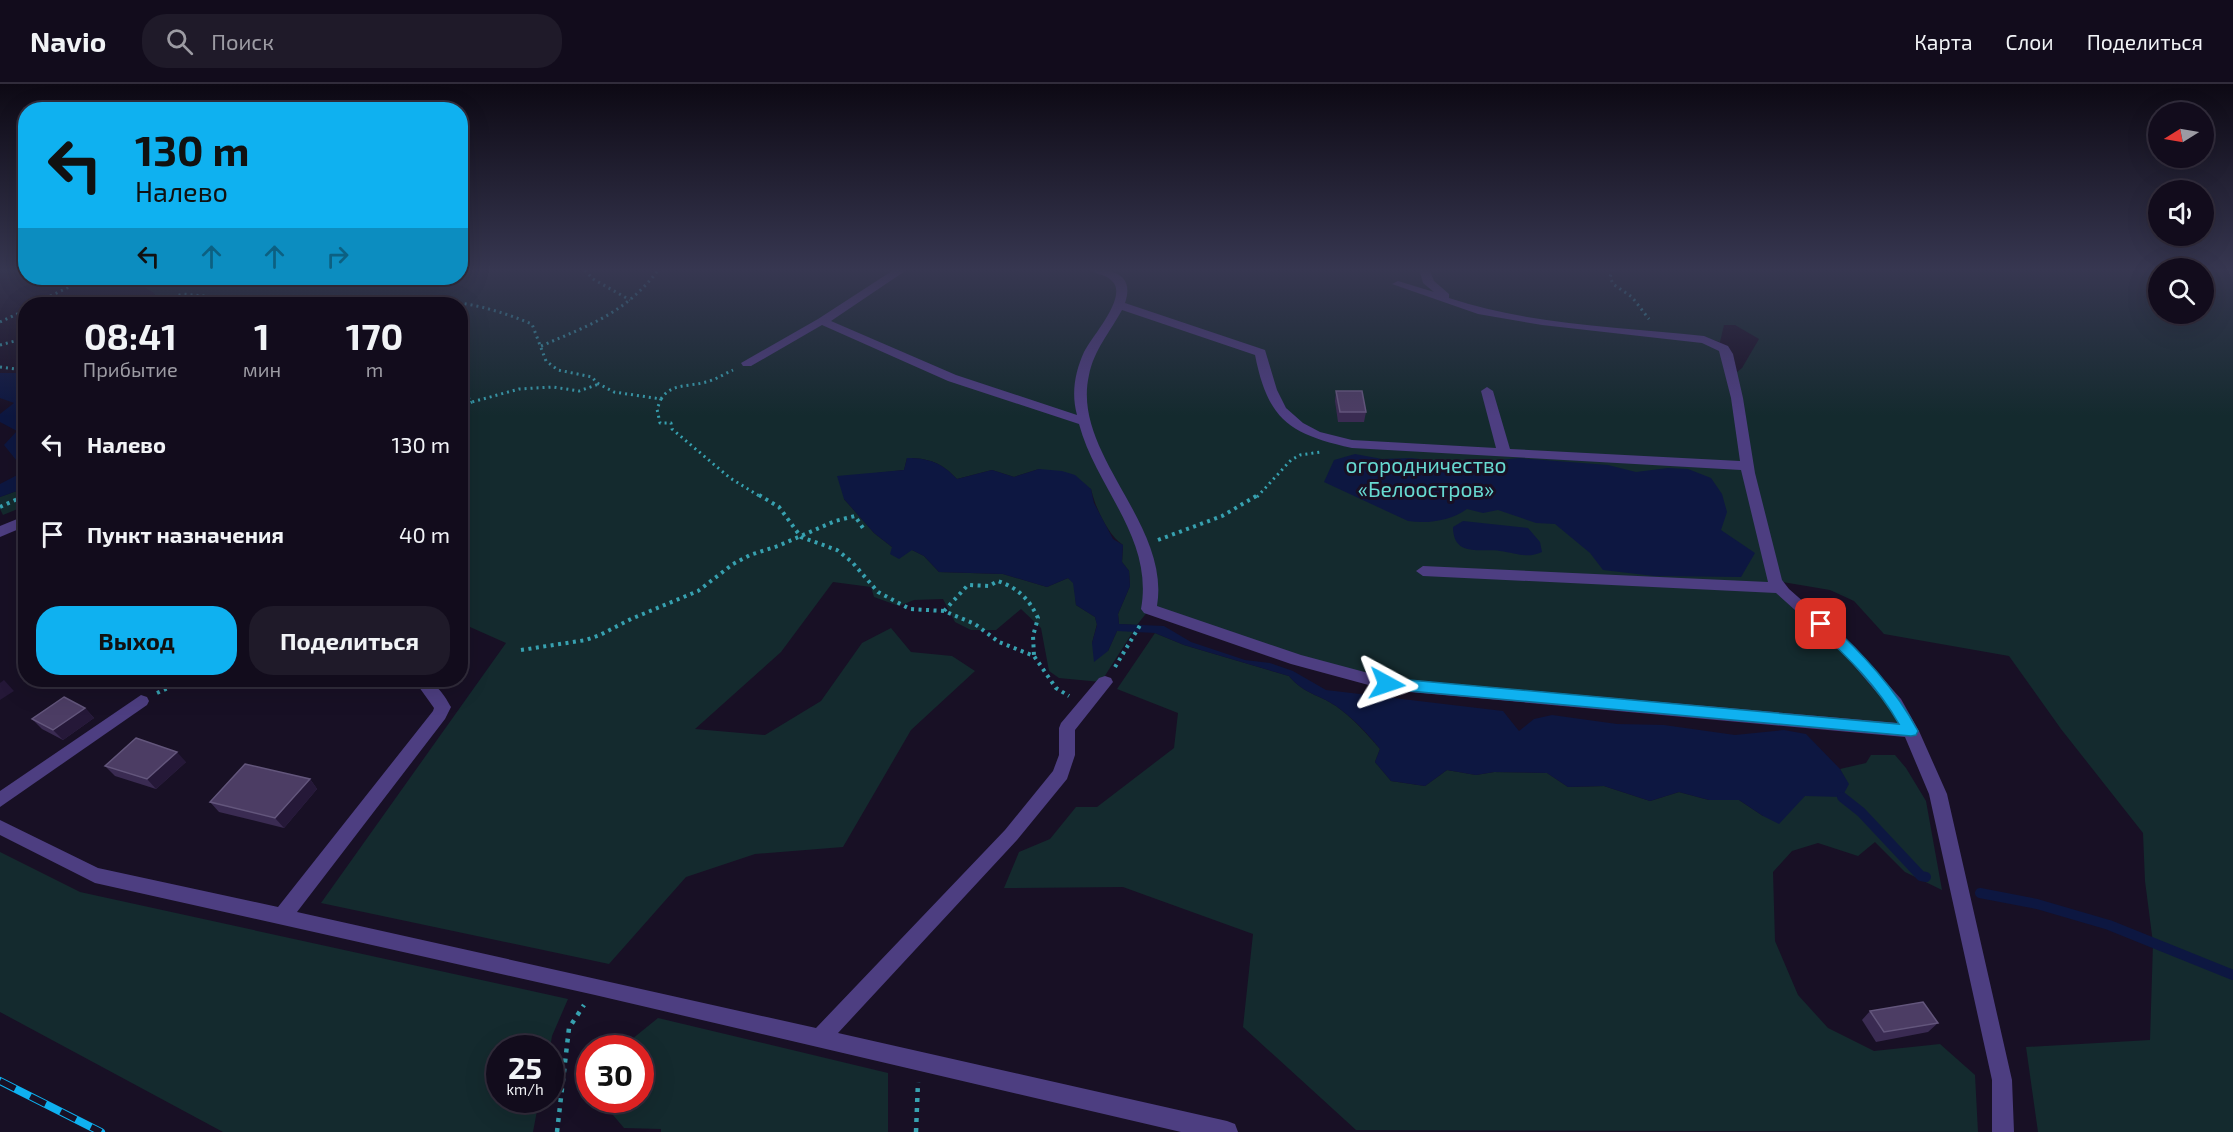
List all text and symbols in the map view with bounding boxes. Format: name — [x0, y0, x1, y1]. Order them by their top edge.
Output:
search box — [142, 14, 562, 68]
text: Navio — [30, 24, 106, 58]
icon: search — [163, 25, 196, 58]
text: Поиск — [211, 28, 274, 54]
text: Карта — [1914, 29, 1973, 54]
text: Слои — [2006, 29, 2054, 54]
text: Поделиться — [2087, 29, 2203, 54]
north arrow — [2148, 102, 2214, 168]
map controls — [2148, 102, 2214, 324]
text: 130 m — [135, 124, 250, 174]
icon: left — [36, 126, 114, 204]
text: Налево — [135, 175, 228, 207]
button: sound — [2148, 180, 2214, 246]
icon: left — [132, 240, 165, 273]
icon: ahead — [195, 240, 228, 273]
icon: ahead — [258, 240, 291, 273]
icon: right — [321, 240, 354, 273]
button: search — [2148, 258, 2214, 324]
text: 08:41 — [84, 314, 177, 357]
text: 1 — [254, 314, 270, 357]
text: 170 — [346, 314, 403, 357]
text: Прибытие — [83, 357, 178, 381]
text: мин — [243, 357, 281, 381]
text: m — [366, 357, 383, 381]
icon: left — [36, 428, 69, 461]
text: Налево — [87, 431, 166, 457]
text: 130 m — [392, 431, 450, 457]
park label: огородничество «Белоостров» — [1345, 452, 1507, 501]
icon: arrive — [36, 518, 69, 551]
text: Пункт назначения — [87, 521, 284, 547]
text: 40 m — [399, 521, 450, 547]
pin — [1795, 598, 1846, 649]
button: Выход — [36, 606, 237, 675]
button: Поделиться — [249, 606, 450, 675]
icon: arrive — [1804, 607, 1837, 640]
position arrow — [1355, 652, 1419, 716]
speed limit sign: 30 — [576, 1035, 654, 1113]
text: 25 — [508, 1049, 542, 1085]
text: km/h — [506, 1080, 544, 1098]

